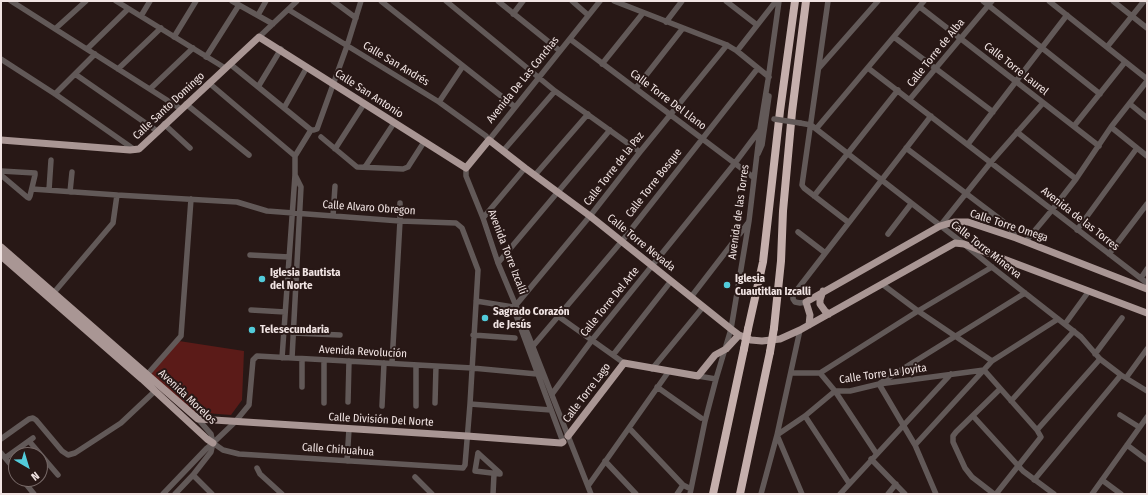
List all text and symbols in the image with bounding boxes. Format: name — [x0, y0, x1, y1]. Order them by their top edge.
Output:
street label: Calle Torre de Alba — [904, 16, 968, 90]
street label: Avenida De Las Conchas — [484, 34, 562, 126]
street label: Calle San Andrés — [361, 39, 431, 89]
street label: Calle Torre Laurel — [981, 40, 1051, 98]
street label: Calle San Antonio — [332, 67, 406, 121]
street label: Calle Torre Del Llano — [627, 67, 709, 133]
street label: Calle Santo Domingo — [131, 69, 207, 143]
street label: Calle Torre de la Paz — [581, 130, 647, 208]
street label: Calle Torre Bosque — [623, 146, 685, 220]
street label: Avenida de las Torres — [726, 164, 752, 260]
street label: Avenida de las Torres — [1038, 184, 1122, 254]
street label: Calle Alvaro Obregon — [322, 198, 416, 218]
street label: Calle Torre Omega — [968, 207, 1050, 245]
street label: Avenida Torre Izcalli — [485, 208, 529, 296]
street label: Calle Torre Nevada — [604, 212, 678, 274]
street label: Calle Torre Minerva — [948, 218, 1024, 282]
street label: Calle Torre Del Arte — [578, 264, 642, 340]
place label: Iglesia Bautista del Norte — [270, 266, 340, 292]
place label: Iglesia Cuautitlan Izcalli — [735, 272, 811, 298]
marker: Iglesia Bautista del Norte — [257, 274, 267, 284]
marker: Iglesia Cuautitlan Izcalli — [722, 280, 732, 290]
place label: Sagrado Corazón de Jesús — [493, 305, 570, 331]
marker: Sagrado Corazón de Jesús — [480, 313, 490, 323]
place label: Telesecundaria — [260, 323, 329, 337]
marker: Telesecundaria — [247, 325, 257, 335]
street label: Avenida Revolución — [319, 343, 407, 361]
street label: Calle Torre Lago — [560, 361, 614, 425]
street label: Calle Torre La Joyita — [838, 361, 928, 387]
street label: Avenida Morelos — [155, 367, 219, 427]
street label: Calle División Del Norte — [328, 411, 434, 429]
street label: Calle Chihuahua — [301, 441, 375, 459]
north arrow — [8, 447, 48, 487]
text: N — [28, 469, 42, 483]

